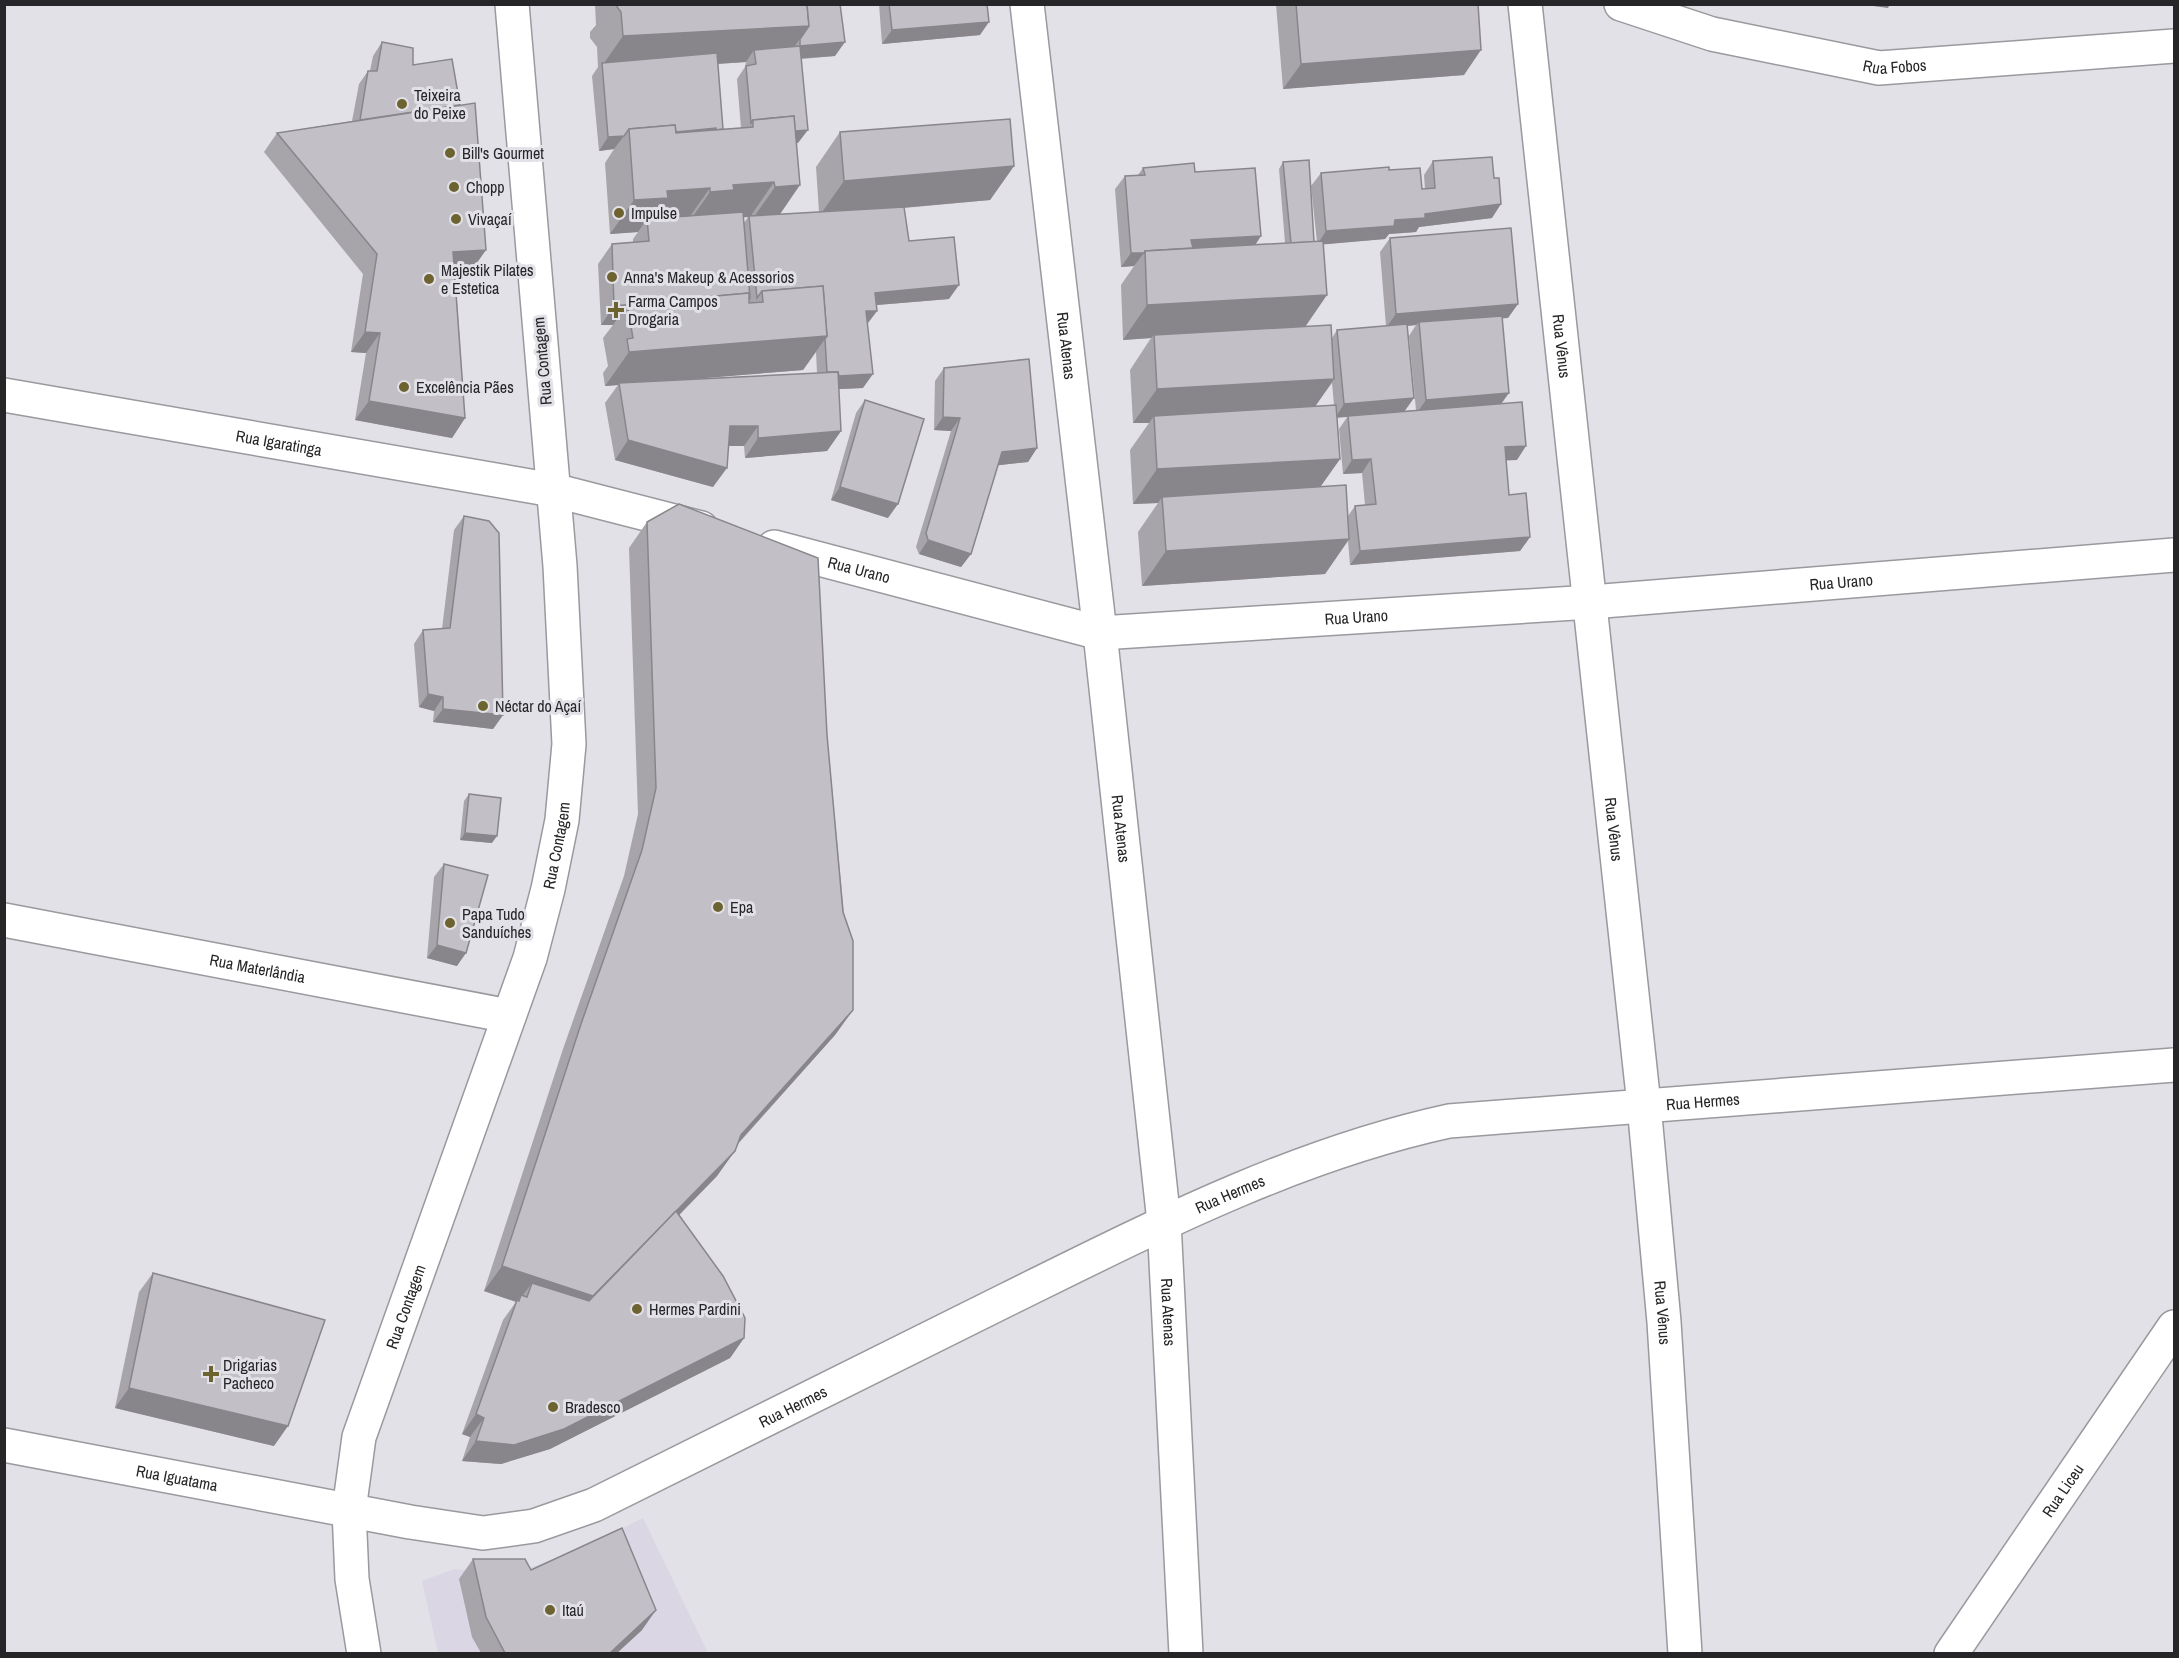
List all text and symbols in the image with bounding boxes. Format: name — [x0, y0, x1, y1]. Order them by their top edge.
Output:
street label: Rua Fobos — [1861, 53, 1927, 79]
place label: Teixeira do Peixe — [414, 84, 466, 124]
marker: Teixeira do Peixe — [395, 97, 409, 111]
place label: Bill's Gourmet — [462, 142, 544, 164]
marker: Bill's Gourmet — [443, 146, 457, 160]
place label: Chopp — [466, 176, 505, 198]
marker: Chopp — [447, 180, 461, 194]
place label: Impulse — [631, 202, 677, 224]
marker: Impulse — [612, 206, 626, 220]
place label: Vivaçaí — [468, 208, 512, 230]
marker: Vivaçaí — [449, 212, 463, 226]
place label: Majestik Pilates e Estetica — [441, 259, 534, 299]
place label: Anna's Makeup & Acessorios — [623, 266, 794, 288]
marker: Anna's Makeup & Acessorios — [605, 270, 619, 284]
marker: Majestik Pilates e Estetica — [422, 272, 436, 286]
place label: Farma Campos Drogaria — [628, 290, 718, 330]
marker: Farma Campos Drogaria — [609, 303, 623, 317]
street label: Rua Atenas — [1052, 311, 1081, 381]
street label: Rua Vênus — [1548, 313, 1576, 379]
street label: Rua Contagem — [527, 316, 557, 406]
place label: Excelência Pães — [416, 376, 514, 398]
marker: Excelência Pães — [397, 380, 411, 394]
street label: Rua Igaratinga — [234, 424, 324, 461]
street label: Rua Urano — [826, 551, 893, 588]
street label: Rua Urano — [1809, 568, 1874, 595]
street label: Rua Urano — [1324, 604, 1389, 630]
place label: Néctar do Açaí — [495, 695, 581, 717]
marker: Néctar do Açaí — [476, 699, 490, 713]
street label: Rua Atenas — [1107, 794, 1136, 864]
street label: Rua Vênus — [1600, 796, 1629, 862]
street label: Rua Contagem — [537, 801, 575, 891]
place label: Epa — [730, 896, 754, 918]
marker: Epa — [711, 900, 725, 914]
place label: Papa Tudo Sanduíches — [462, 903, 531, 943]
marker: Papa Tudo Sanduíches — [443, 916, 457, 930]
street label: Rua Materlândia — [208, 948, 308, 988]
street label: Rua Hermes — [1665, 1088, 1740, 1115]
street label: Rua Hermes — [1191, 1169, 1268, 1219]
street label: Rua Contagem — [380, 1261, 431, 1352]
street label: Rua Atenas — [1156, 1278, 1181, 1347]
street label: Rua Vênus — [1649, 1280, 1676, 1345]
place label: Hermes Pardini — [649, 1298, 741, 1320]
marker: Hermes Pardini — [630, 1302, 644, 1316]
place label: Drigarias Pacheco — [223, 1354, 277, 1394]
marker: Drigarias Pacheco — [204, 1367, 218, 1381]
street label: Rua Hermes — [755, 1380, 831, 1433]
place label: Bradesco — [565, 1396, 620, 1418]
marker: Bradesco — [546, 1400, 560, 1414]
street label: Rua Iguatama — [134, 1459, 220, 1496]
street label: Rua Liceu — [2037, 1459, 2089, 1521]
place label: Itaú — [562, 1599, 584, 1621]
marker: Itaú — [543, 1603, 557, 1617]

